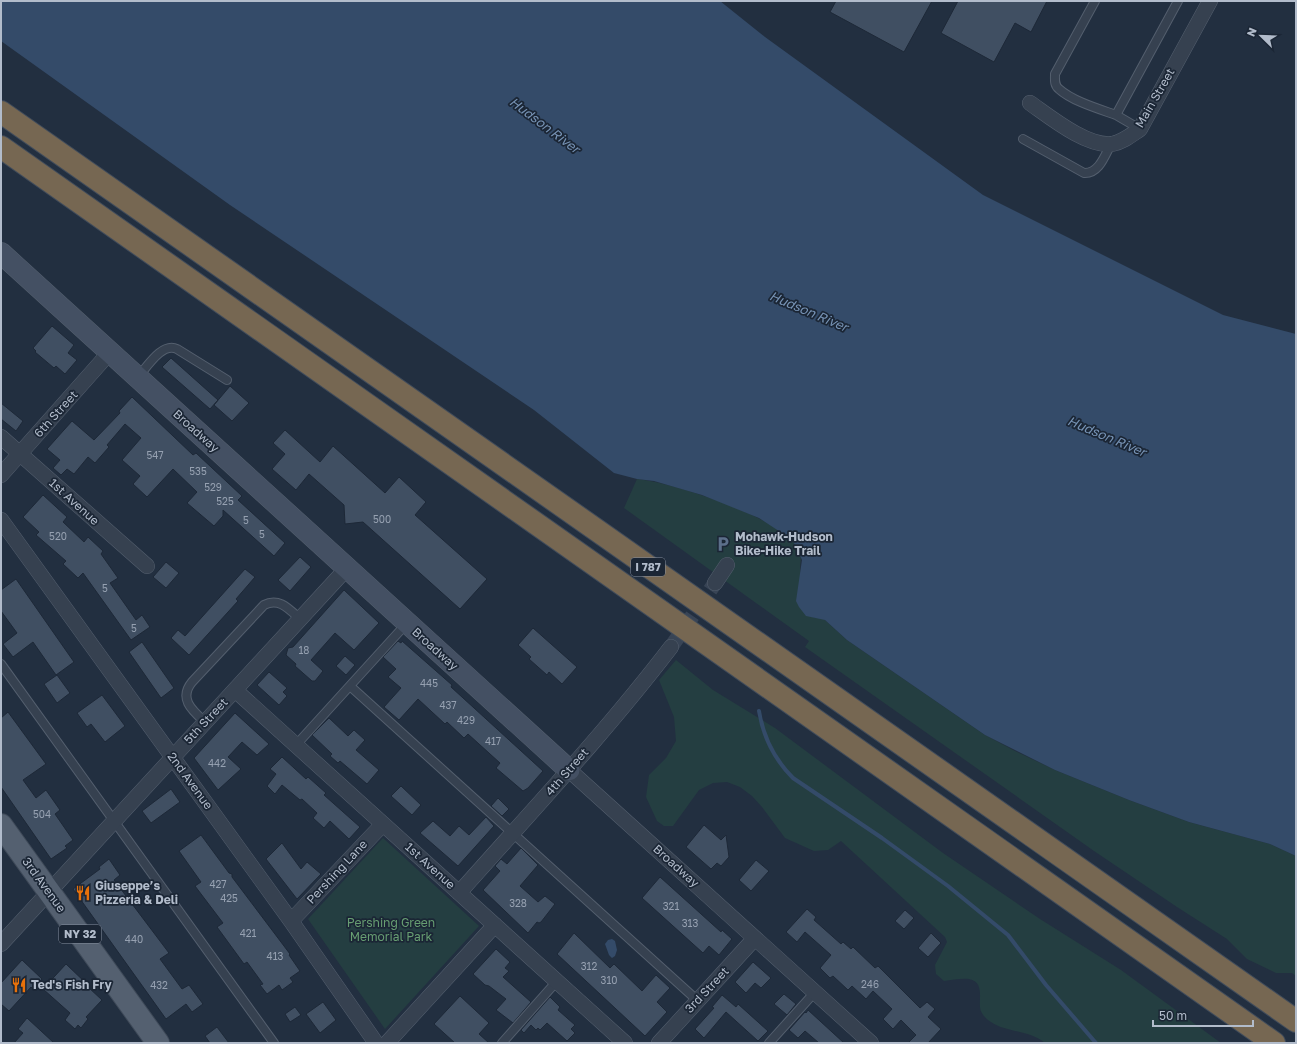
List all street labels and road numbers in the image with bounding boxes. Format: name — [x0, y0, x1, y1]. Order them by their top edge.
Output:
street label: Main Street — [1132, 65, 1178, 130]
street label: 6th Street — [31, 387, 81, 440]
street label: Broadway — [170, 406, 223, 455]
street label: 1st Avenue — [46, 475, 103, 528]
road number: I 787 — [631, 558, 665, 576]
street label: Broadway — [409, 624, 462, 673]
street label: 5th Street — [180, 694, 231, 747]
street label: 4th Street — [542, 745, 591, 798]
street label: 2nd Avenue — [165, 749, 216, 812]
street label: Pershing Lane — [303, 836, 370, 907]
street label: 1st Avenue — [402, 839, 459, 892]
street label: Broadway — [650, 841, 703, 890]
street label: 3rd Avenue — [19, 854, 69, 915]
road number: NY 32 — [59, 925, 101, 943]
street label: 3rd Street — [682, 963, 732, 1016]

